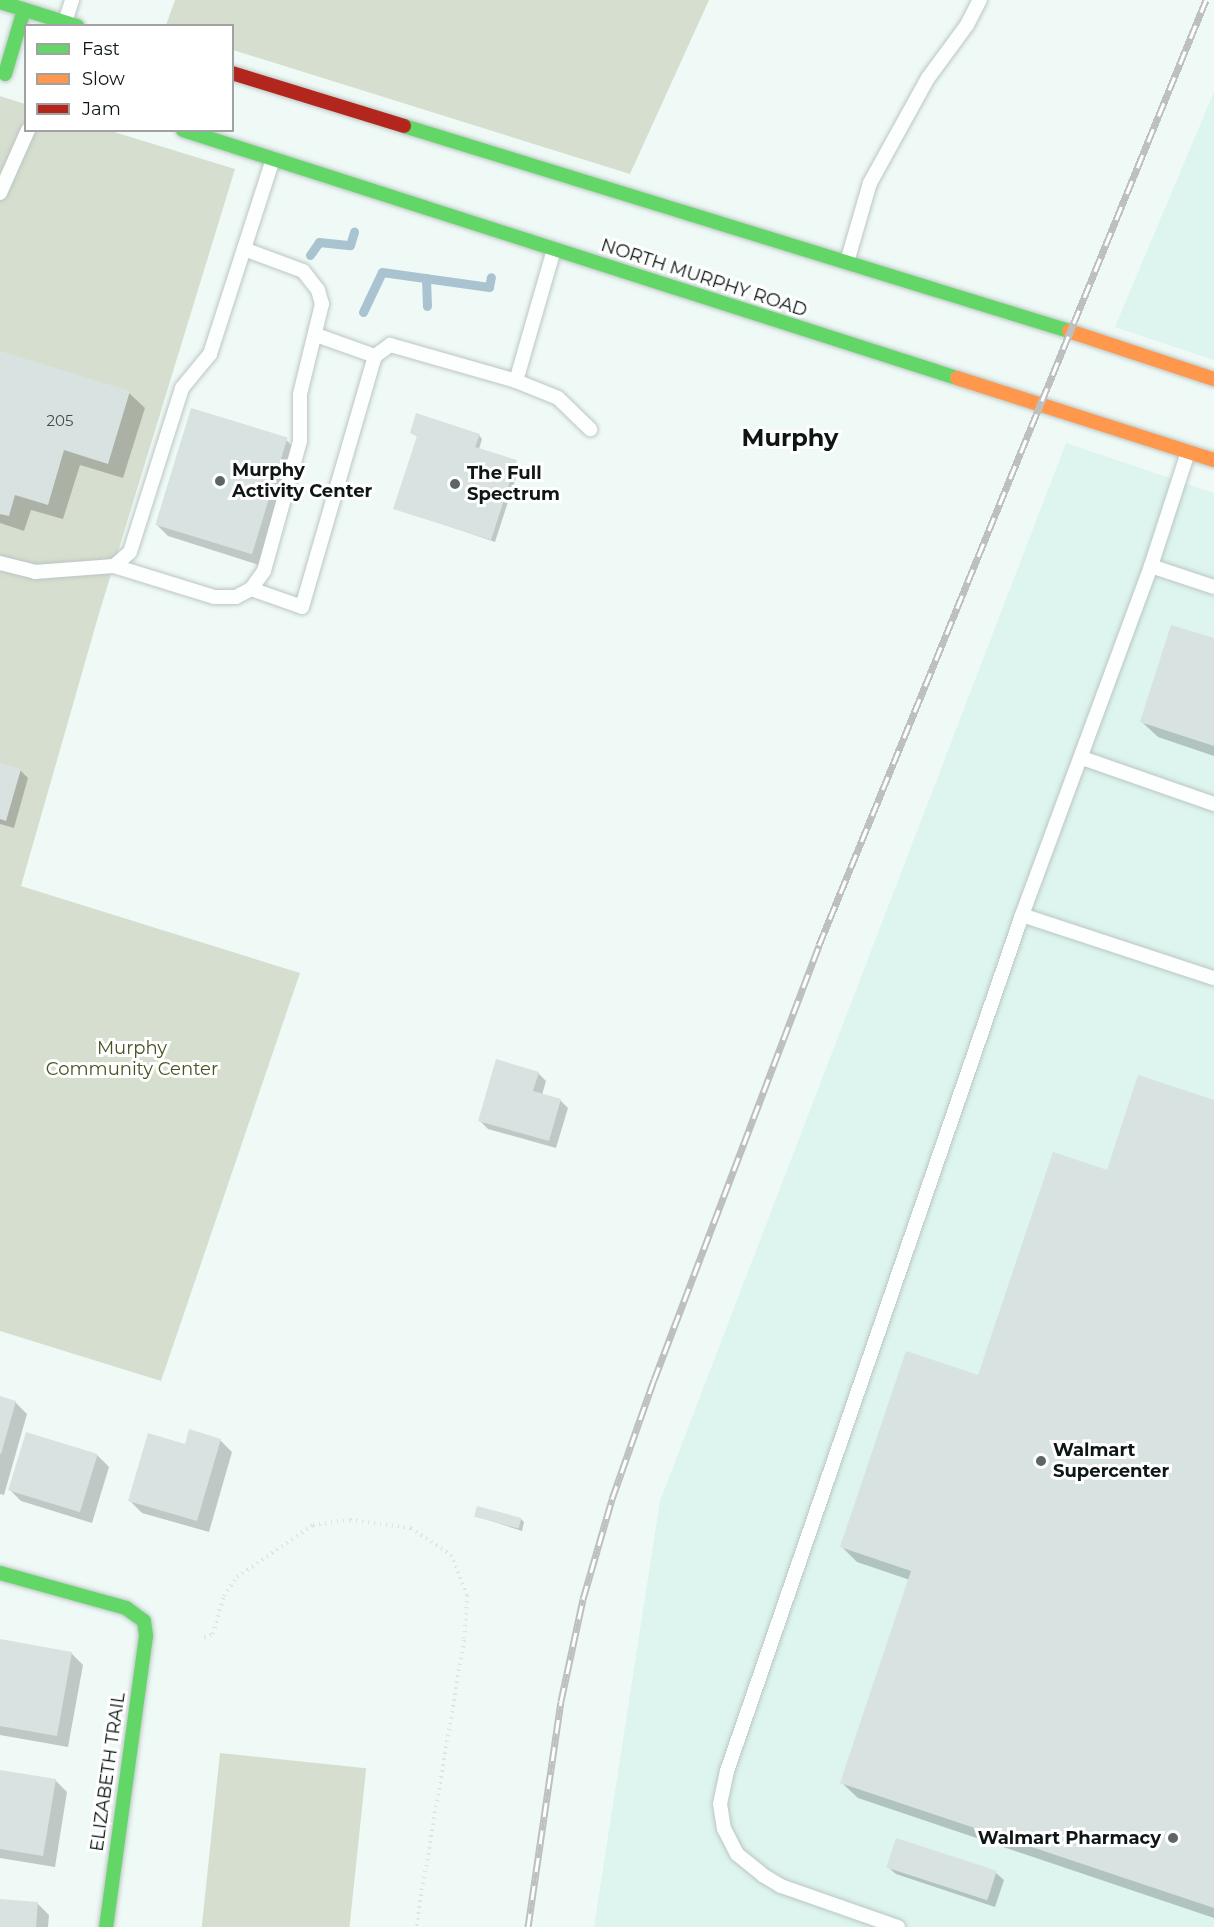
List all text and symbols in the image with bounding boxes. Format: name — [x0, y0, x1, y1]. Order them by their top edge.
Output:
legend — [24, 24, 234, 132]
text: Fast — [82, 38, 120, 60]
text: Slow — [82, 68, 125, 90]
text: Jam — [82, 98, 121, 120]
street label: NORTH MURPHY ROAD — [598, 234, 810, 322]
house number: 205 — [47, 412, 73, 430]
district label: Murphy — [742, 424, 838, 452]
place label: Murphy Activity Center — [232, 460, 372, 502]
place label: The Full Spectrum — [467, 463, 560, 506]
marker: Murphy Activity Center — [213, 474, 227, 488]
marker: The Full Spectrum — [448, 477, 462, 491]
park label: Murphy Community Center — [46, 1038, 218, 1080]
place label: Walmart Supercenter — [1053, 1440, 1169, 1482]
marker: Walmart Supercenter — [1034, 1454, 1048, 1468]
street label: ELIZABETH TRAIL — [86, 1691, 130, 1853]
place label: Walmart Pharmacy — [978, 1827, 1161, 1849]
marker: Walmart Pharmacy — [1166, 1831, 1180, 1845]

